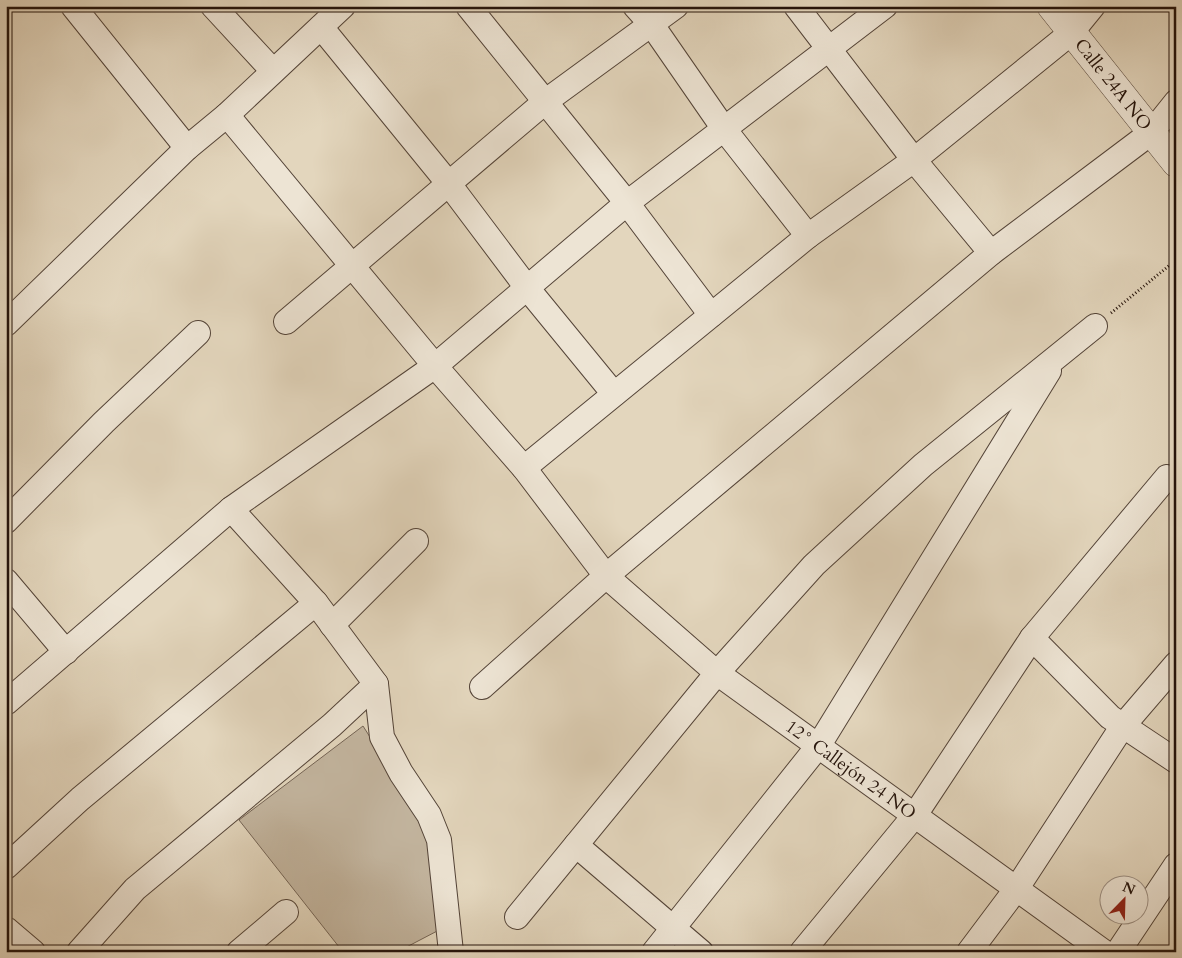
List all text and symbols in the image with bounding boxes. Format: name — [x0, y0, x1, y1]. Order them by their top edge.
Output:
street label: Calle 24A NO — [1069, 33, 1157, 136]
street label: 12° Callejón 24 NO — [780, 714, 921, 826]
north arrow — [1100, 876, 1150, 926]
text: N — [1120, 877, 1138, 900]

